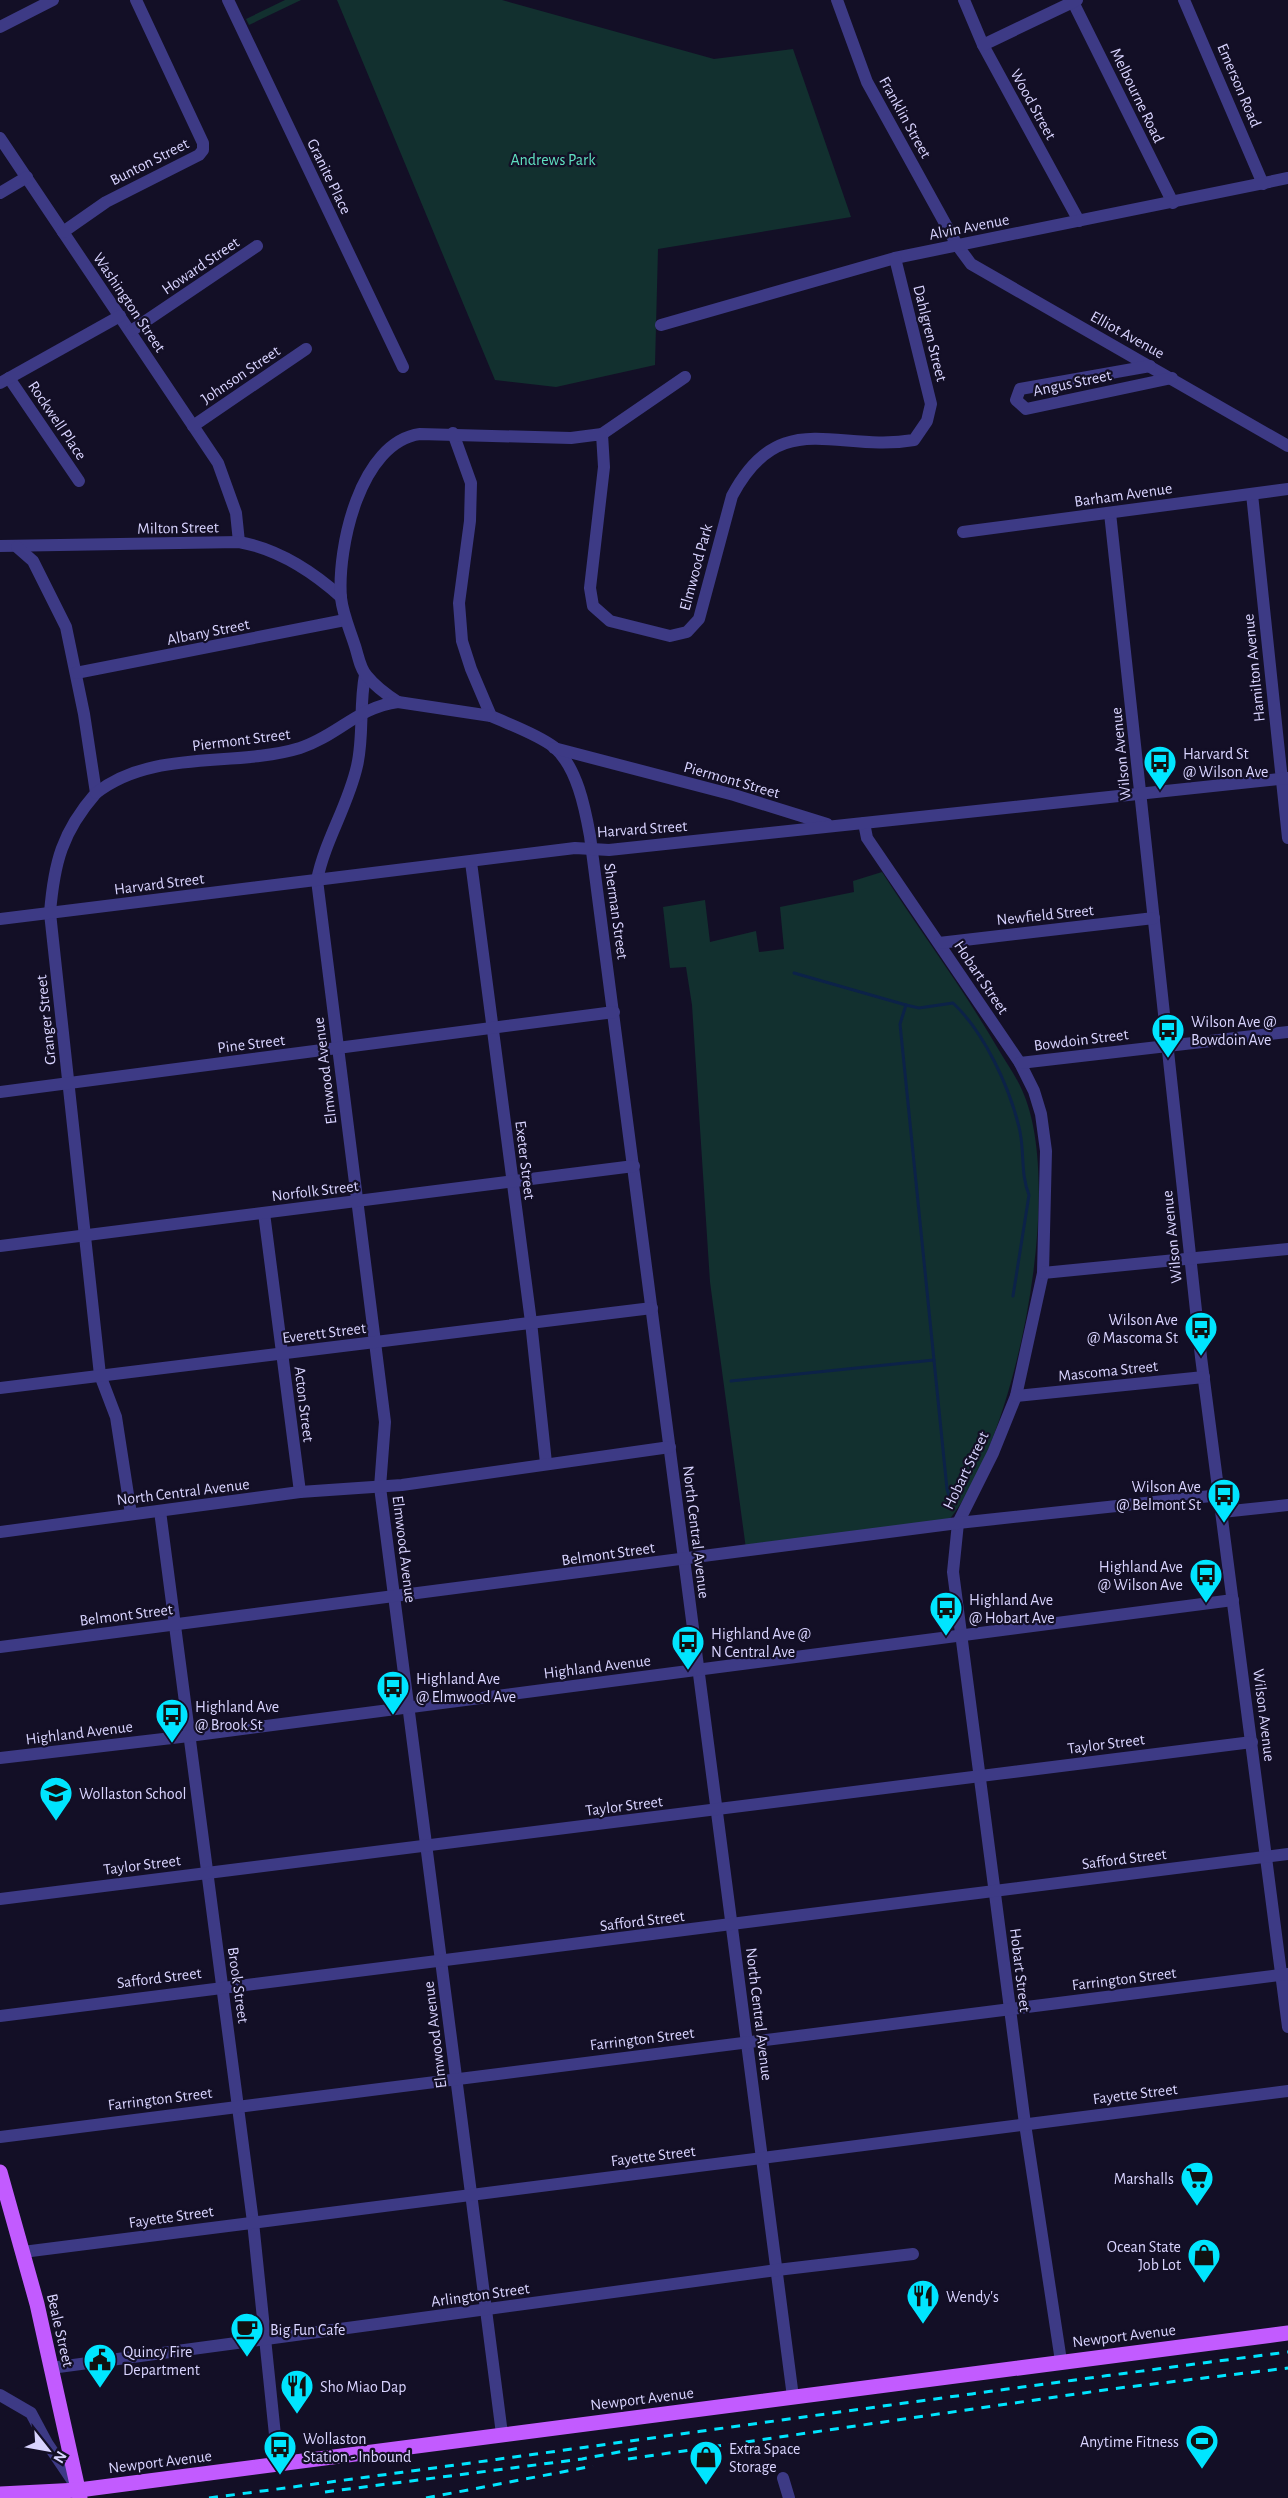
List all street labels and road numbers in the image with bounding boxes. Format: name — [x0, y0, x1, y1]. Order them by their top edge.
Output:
street label: Emerson Road — [1214, 41, 1264, 130]
street label: Melbourne Road — [1107, 46, 1167, 145]
street label: Wood Street — [1007, 67, 1059, 142]
street label: Franklin Street — [876, 74, 934, 161]
street label: Bunton Street — [108, 135, 191, 189]
street label: Granite Place — [304, 136, 354, 217]
street label: Alvin Avenue — [928, 211, 1011, 243]
street label: Howard Street — [159, 234, 242, 298]
street label: Washington Street — [90, 250, 168, 355]
street label: Dahlgren Street — [910, 283, 950, 383]
street label: Elliot Avenue — [1088, 308, 1167, 362]
street label: Johnson Street — [198, 343, 283, 407]
street label: Angus Street — [1032, 367, 1113, 399]
street label: Rockwell Place — [25, 378, 89, 463]
street label: Barham Avenue — [1073, 480, 1173, 510]
street label: Milton Street — [137, 519, 219, 537]
street label: Elmwood Park — [677, 522, 715, 612]
street label: Hamilton Avenue — [1240, 613, 1268, 723]
street label: Albany Street — [166, 616, 251, 649]
street label: Wilson Avenue — [1108, 707, 1134, 801]
street label: Piermont Street — [191, 726, 291, 754]
street label: Piermont Street — [682, 759, 781, 801]
street label: Harvard Street — [596, 818, 688, 840]
street label: Sherman Street — [601, 862, 631, 960]
street label: Harvard Street — [113, 871, 205, 897]
street label: Newfield Street — [996, 902, 1094, 928]
street label: Hobart Street — [951, 938, 1011, 1017]
street label: Granger Street — [33, 974, 59, 1066]
street label: Elmwood Avenue — [310, 1016, 340, 1125]
street label: Bowdoin Street — [1033, 1026, 1129, 1054]
street label: Pine Street — [216, 1032, 286, 1056]
street label: Exeter Street — [512, 1120, 538, 1201]
street label: Norfolk Street — [271, 1178, 359, 1204]
street label: Wilson Avenue — [1159, 1190, 1185, 1284]
street label: Everett Street — [281, 1320, 367, 1346]
street label: Mascoma Street — [1057, 1358, 1159, 1384]
street label: Acton Street — [291, 1365, 317, 1443]
street label: Hobart Street — [940, 1429, 992, 1512]
street label: North Central Avenue — [680, 1465, 712, 1600]
street label: North Central Avenue — [116, 1476, 251, 1508]
street label: Elmwood Avenue — [389, 1495, 419, 1604]
street label: Belmont Street — [561, 1540, 656, 1568]
street label: Belmont Street — [79, 1601, 174, 1629]
street label: Highland Avenue — [543, 1652, 652, 1682]
street label: Wilson Avenue — [1250, 1668, 1278, 1762]
street label: Highland Avenue — [25, 1718, 134, 1748]
street label: Taylor Street — [1066, 1731, 1146, 1758]
street label: Taylor Street — [584, 1793, 664, 1820]
street label: Safford Street — [1081, 1846, 1167, 1872]
street label: Taylor Street — [102, 1852, 182, 1879]
street label: Safford Street — [599, 1908, 685, 1934]
street label: Hobart Street — [1007, 1927, 1033, 2013]
street label: Brook Street — [225, 1946, 251, 2024]
street label: North Central Avenue — [743, 1947, 775, 2082]
street label: Safford Street — [116, 1965, 202, 1991]
street label: Farrington Street — [1071, 1965, 1177, 1993]
street label: Elmwood Avenue — [420, 1980, 450, 2089]
street label: Farrington Street — [589, 2025, 695, 2053]
street label: Fayette Street — [1092, 2081, 1179, 2108]
street label: Farrington Street — [107, 2085, 213, 2113]
street label: Fayette Street — [610, 2143, 697, 2170]
street label: Fayette Street — [128, 2203, 215, 2232]
street label: Arlington Street — [430, 2280, 530, 2310]
street label: Beale Street — [44, 2292, 76, 2368]
street label: Newport Avenue — [1071, 2322, 1177, 2350]
street label: Newport Avenue — [589, 2385, 695, 2413]
street label: Newport Avenue — [107, 2448, 213, 2476]

